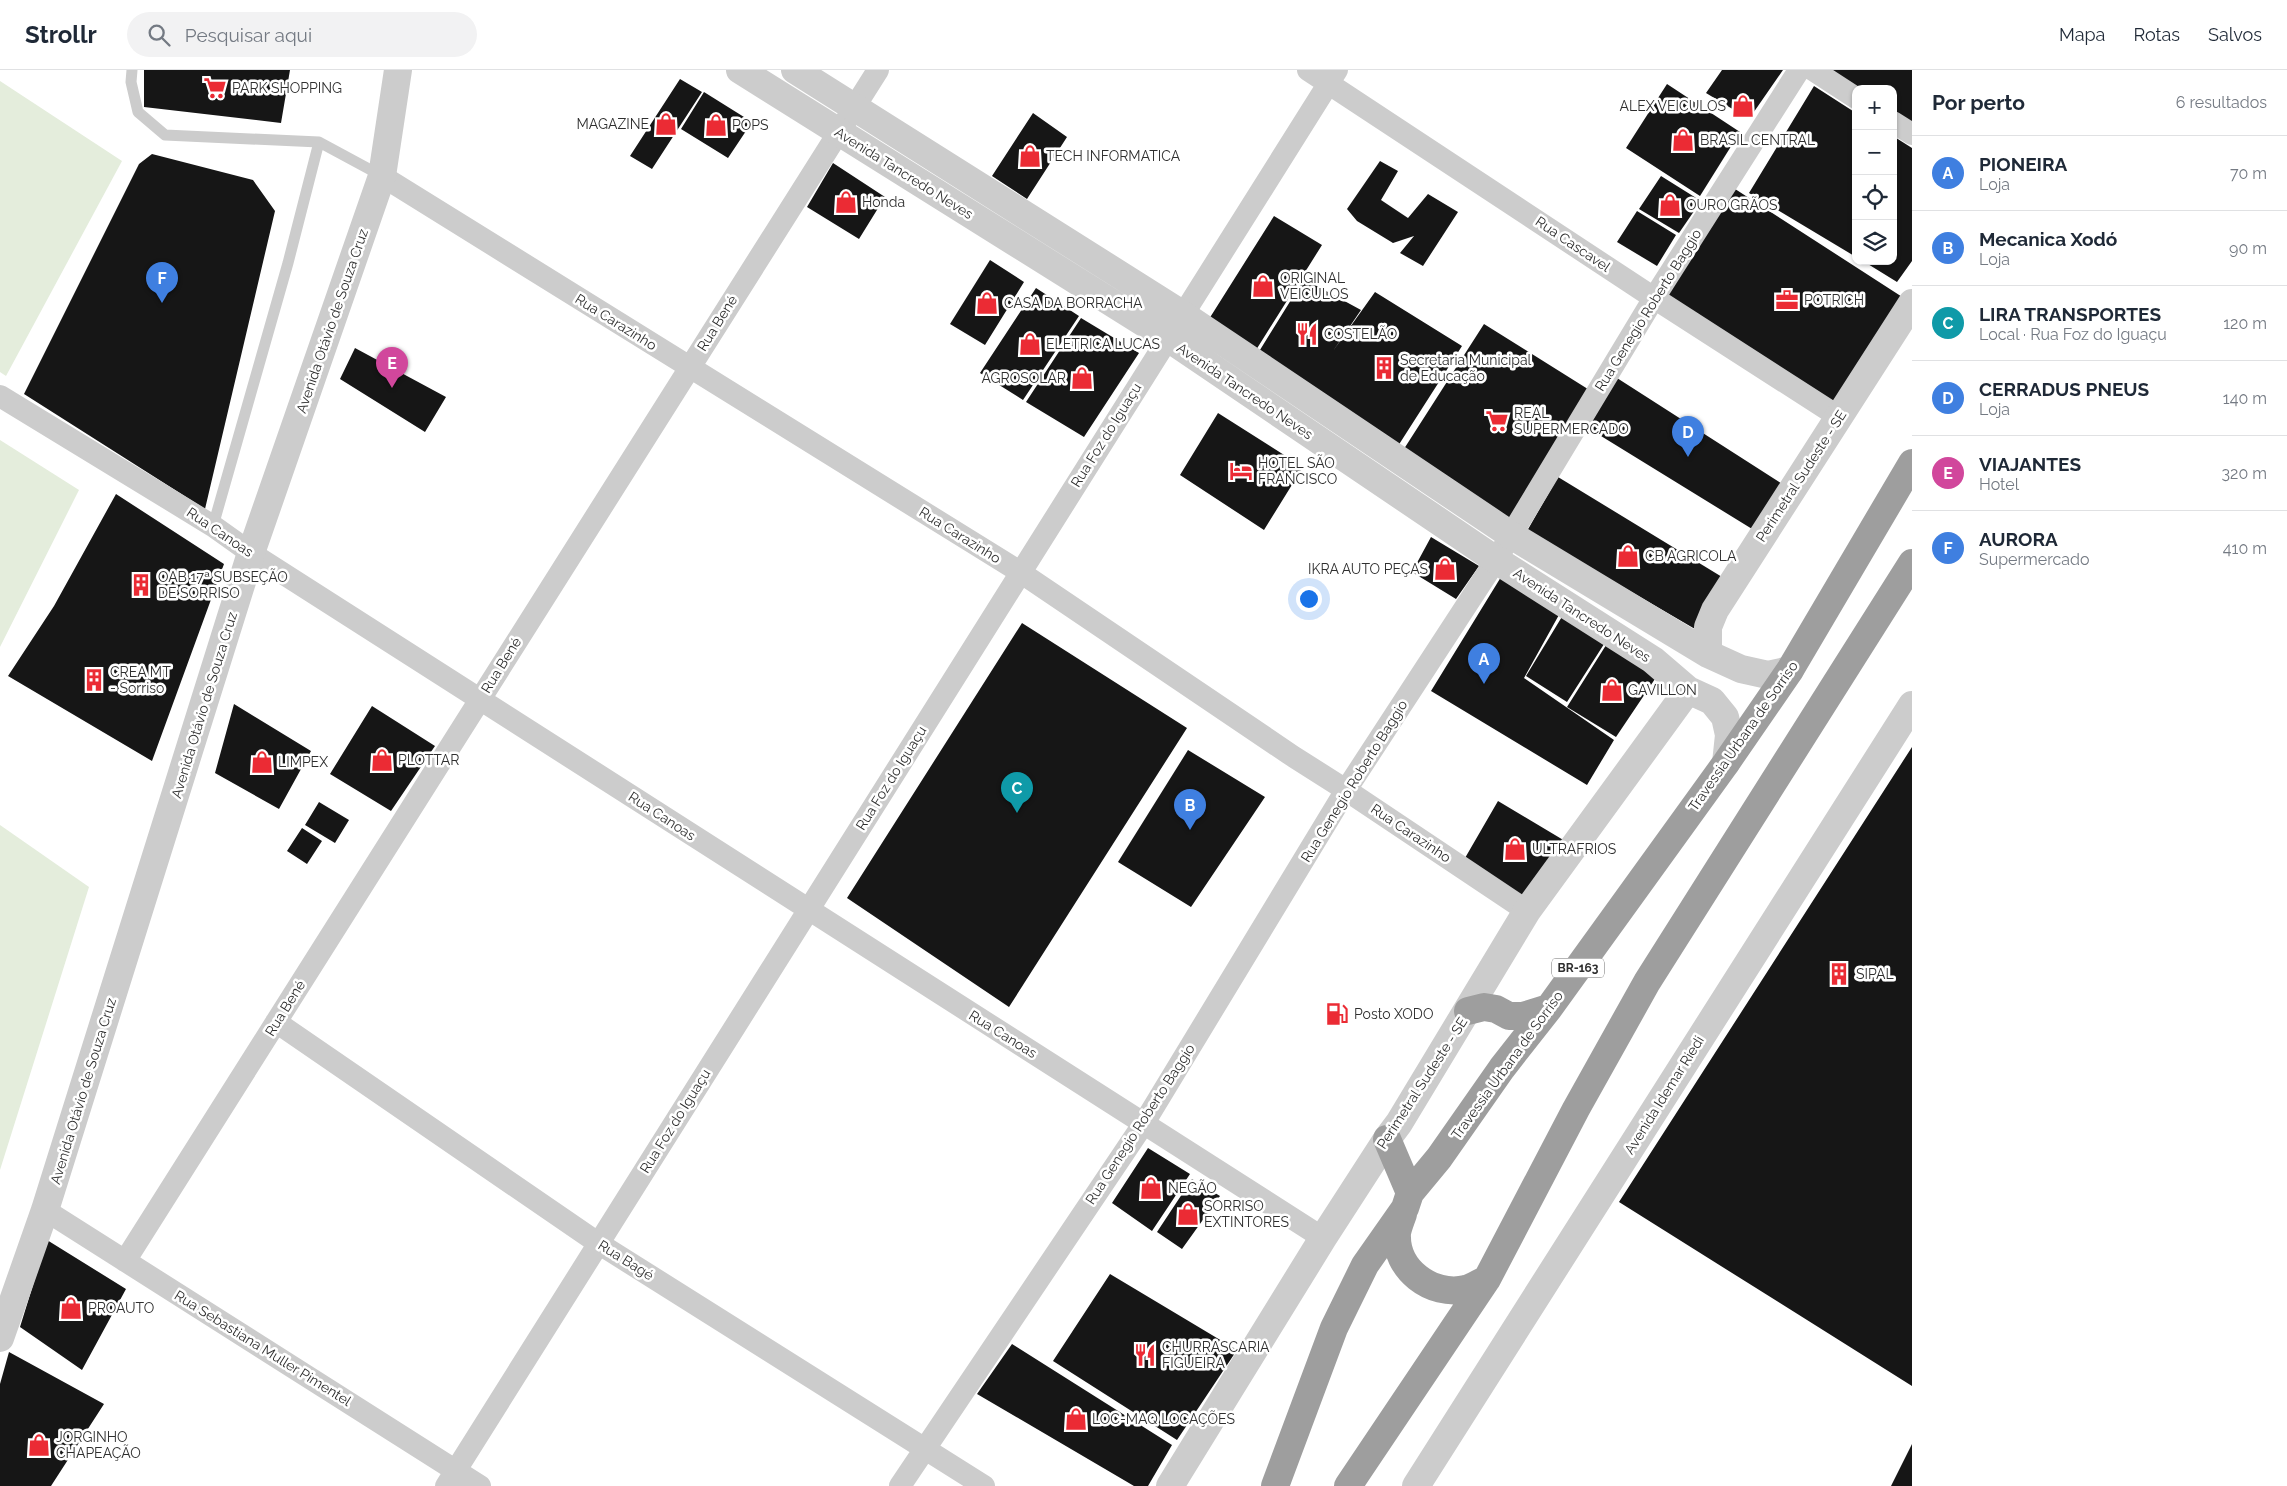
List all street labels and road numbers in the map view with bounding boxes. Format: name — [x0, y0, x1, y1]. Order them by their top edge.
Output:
street label: Avenida Tancredo Neves — [832, 124, 976, 222]
street label: Rua Cascavel — [1533, 213, 1614, 275]
street label: Rua Genegio Roberto Baggio — [1591, 226, 1705, 394]
street label: Avenida Otávio de Souza Cruz — [293, 227, 371, 415]
street label: Rua Carazinho — [572, 291, 660, 353]
street label: Rua Bené — [694, 292, 740, 354]
street label: Avenida Tancredo Neves — [1174, 340, 1316, 443]
street label: Rua Foz do Iguaçu — [1068, 380, 1144, 490]
street label: Perimetral Sudeste - SE — [1753, 407, 1849, 545]
street label: Rua Canoas — [184, 504, 256, 560]
street label: Rua Carazinho — [916, 504, 1004, 566]
street label: Avenida Tancredo Neves — [1510, 565, 1654, 665]
street label: Avenida Otávio de Souza Cruz — [168, 610, 240, 800]
street label: Rua Bené — [478, 634, 524, 696]
street label: Travessia Urbana de Sorriso — [1685, 658, 1801, 814]
street label: Rua Genegio Roberto Baggio — [1297, 697, 1411, 865]
street label: Rua Foz do Iguaçu — [853, 723, 929, 833]
street label: Rua Canoas — [625, 788, 699, 844]
street label: Rua Carazinho — [1368, 800, 1454, 866]
road number: BR-163 — [1552, 958, 1604, 978]
street label: Rua Bené — [262, 977, 308, 1039]
street label: Travessia Urbana de Sorriso — [1448, 988, 1566, 1142]
street label: Avenida Otávio de Souza Cruz — [47, 996, 119, 1186]
street label: Rua Canoas — [966, 1007, 1040, 1061]
street label: Perimetral Sudeste - SE — [1374, 1014, 1470, 1152]
street label: Avenida Idemar Riedi — [1621, 1033, 1707, 1157]
street label: Rua Genegio Roberto Baggio — [1082, 1041, 1198, 1207]
street label: Rua Foz do Iguaçu — [637, 1066, 713, 1176]
street label: Rua Bagé — [595, 1237, 657, 1283]
street label: Rua Sebastiana Muller Pimentel — [172, 1287, 354, 1409]

